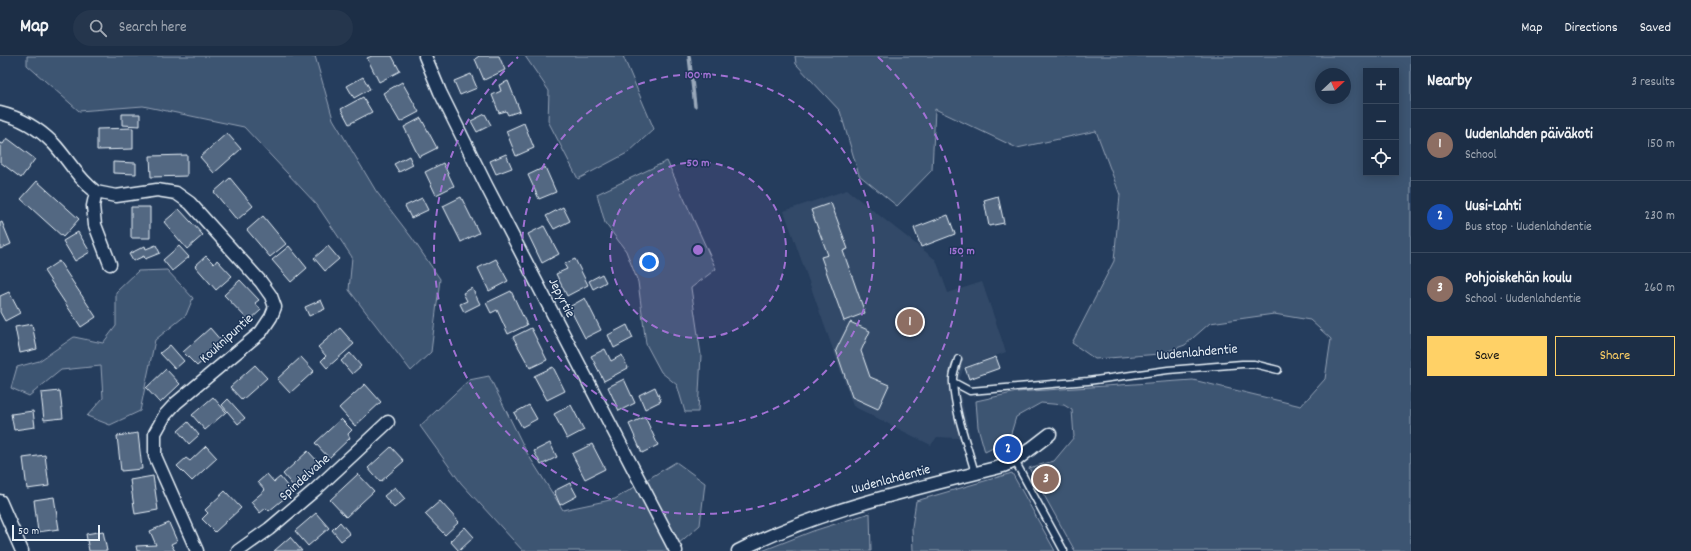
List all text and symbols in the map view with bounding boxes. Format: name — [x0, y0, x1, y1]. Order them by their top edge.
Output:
search box — [73, 10, 353, 46]
text: Map — [20, 14, 49, 41]
icon: search — [87, 17, 109, 39]
text: Search here — [119, 17, 187, 39]
text: Map — [1521, 18, 1543, 38]
text: Directions — [1565, 18, 1618, 38]
text: Saved — [1640, 18, 1671, 38]
text: 100 m — [685, 67, 711, 84]
north arrow — [1315, 68, 1351, 104]
map controls — [1363, 68, 1399, 176]
button: + — [1363, 68, 1399, 104]
text: Nearby — [1427, 70, 1471, 94]
text: 3 results — [1631, 73, 1675, 92]
button: − — [1363, 104, 1399, 140]
text: Uudenlahden päiväkoti — [1465, 124, 1593, 146]
text: 1 — [1439, 135, 1441, 154]
text: 150 m — [1647, 135, 1675, 154]
button: locate — [1363, 140, 1399, 176]
text: School — [1465, 146, 1497, 165]
text: 50 m — [686, 155, 710, 172]
text: Uusi-Lahti — [1465, 196, 1521, 218]
text: 2 — [1437, 207, 1443, 226]
text: 230 m — [1645, 207, 1675, 226]
text: Bus stop · Uudenlahdentie — [1465, 218, 1592, 237]
centre of rings — [691, 243, 705, 257]
text: 150 m — [949, 243, 975, 260]
your location — [639, 252, 659, 272]
text: Pohjoiskehän koulu — [1465, 268, 1572, 290]
street label: Jepyrtie — [542, 275, 580, 321]
text: 3 — [1437, 279, 1443, 298]
text: 260 m — [1644, 279, 1675, 298]
text: School · Uudenlahdentie — [1465, 290, 1581, 309]
pin: 1 — [897, 307, 923, 337]
street label: Kouknipuntie — [196, 309, 258, 369]
button: Save — [1427, 336, 1547, 376]
button: Share — [1555, 336, 1675, 376]
street label: Uudenlahdentie — [1156, 339, 1238, 367]
pin: 2 — [995, 434, 1021, 464]
street label: Spindelvahe — [275, 450, 335, 506]
street label: Uudenlahdentie — [849, 460, 933, 500]
pin: 3 — [1033, 464, 1059, 494]
scale bar — [12, 523, 100, 542]
text: 50 m — [18, 524, 39, 540]

